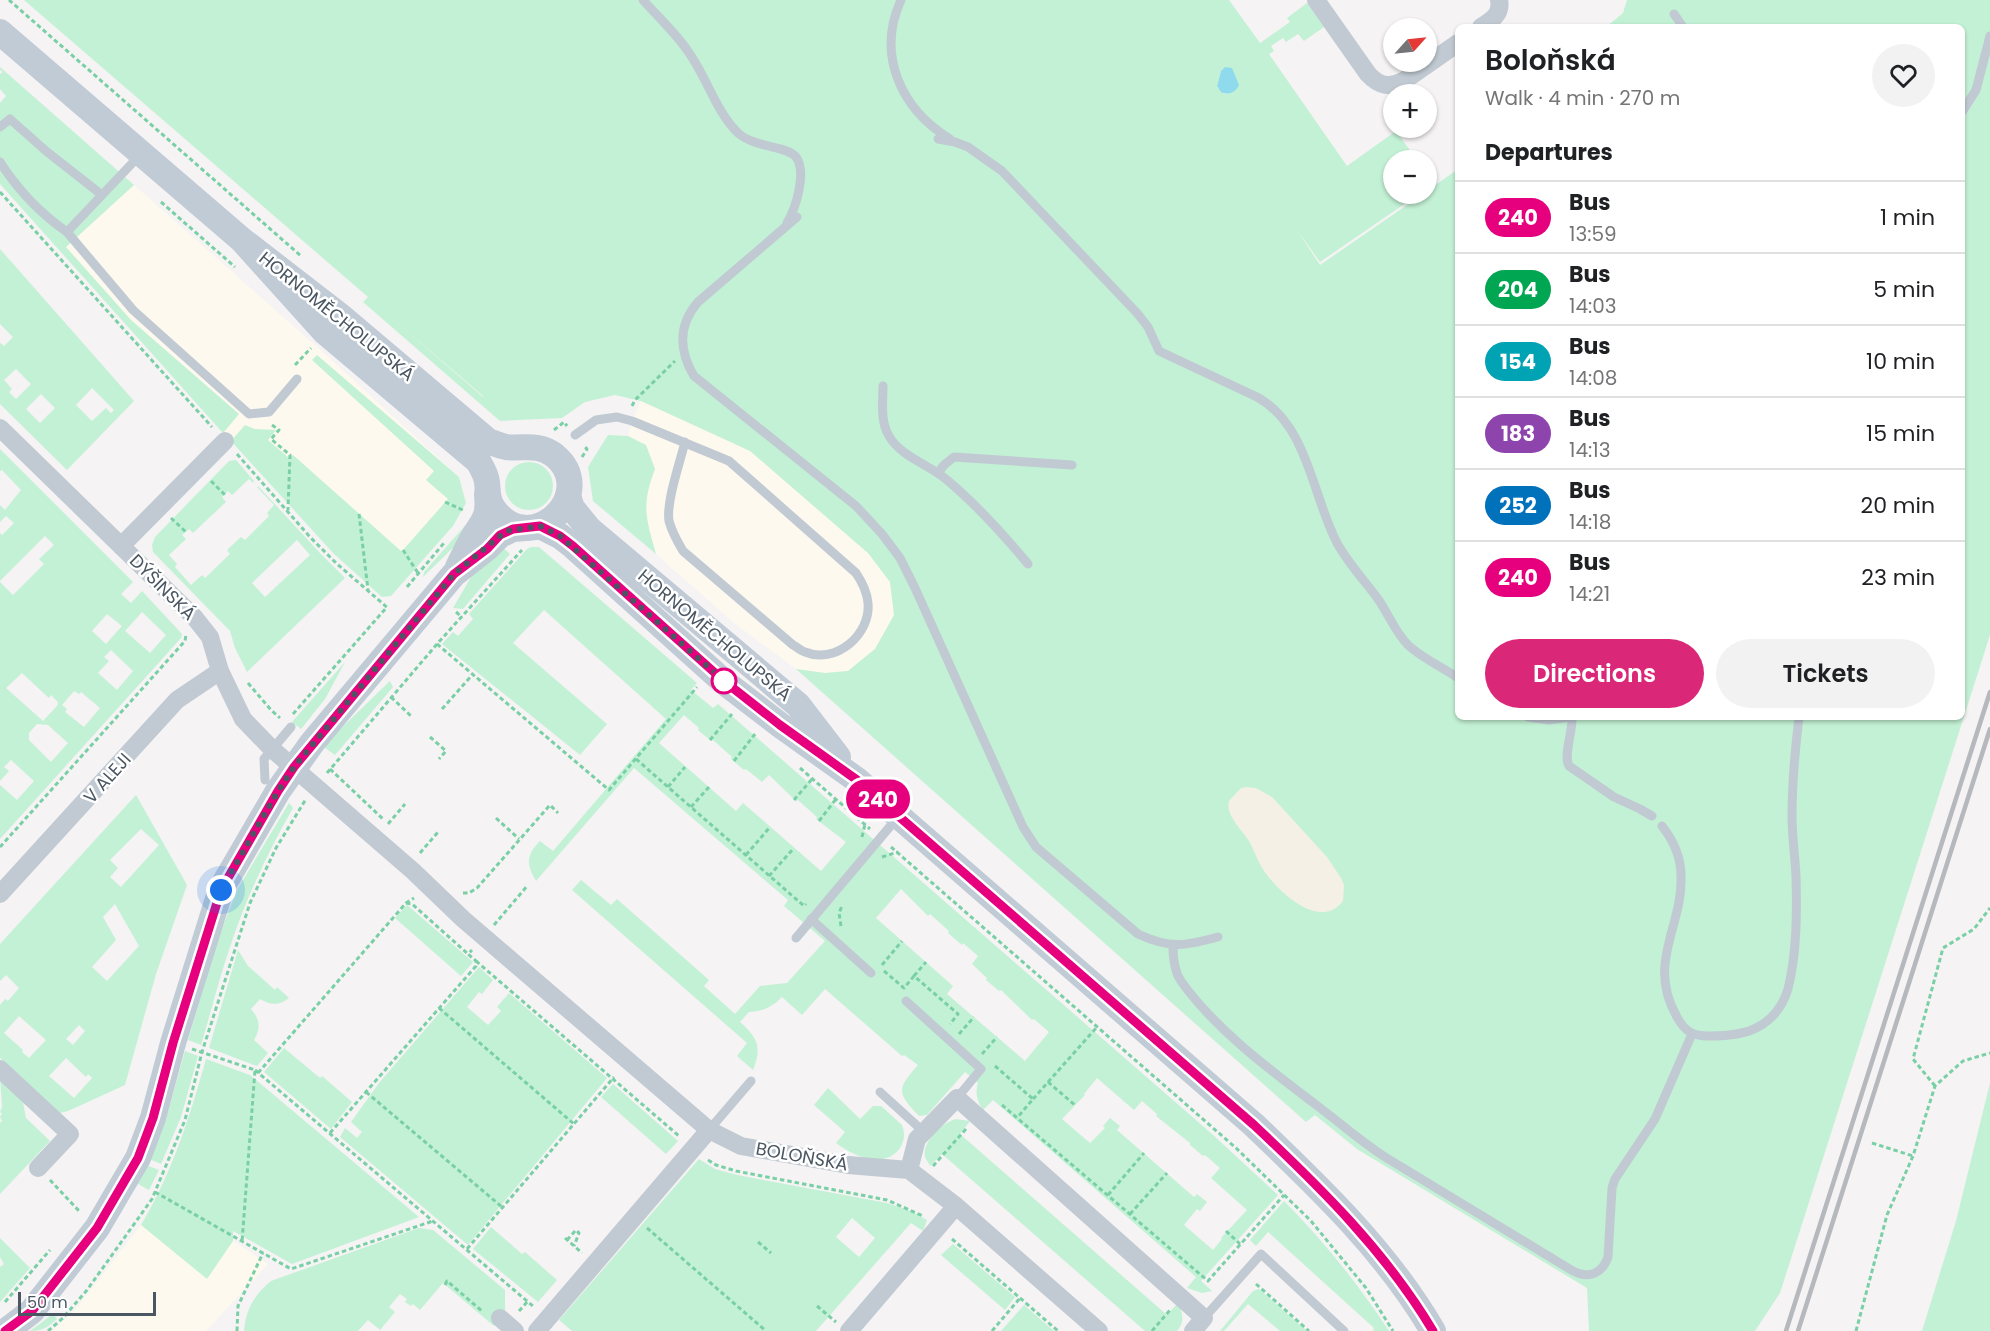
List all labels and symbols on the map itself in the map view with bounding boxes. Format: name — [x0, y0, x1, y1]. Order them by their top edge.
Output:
north arrow — [1383, 18, 1437, 72]
street label: HORNOMĚCHOLUPSKÁ — [254, 245, 420, 387]
street label: DÝŠINSKÁ — [124, 548, 202, 626]
street label: HORNOMĚCHOLUPSKÁ — [633, 563, 797, 707]
unlabelled marker — [711, 668, 737, 694]
street label: V ALEJI — [78, 747, 136, 809]
line badge: 240 — [844, 780, 912, 818]
your location — [206, 875, 236, 905]
street label: BOLOŇSKÁ — [754, 1136, 850, 1176]
scale bar — [18, 1289, 156, 1316]

